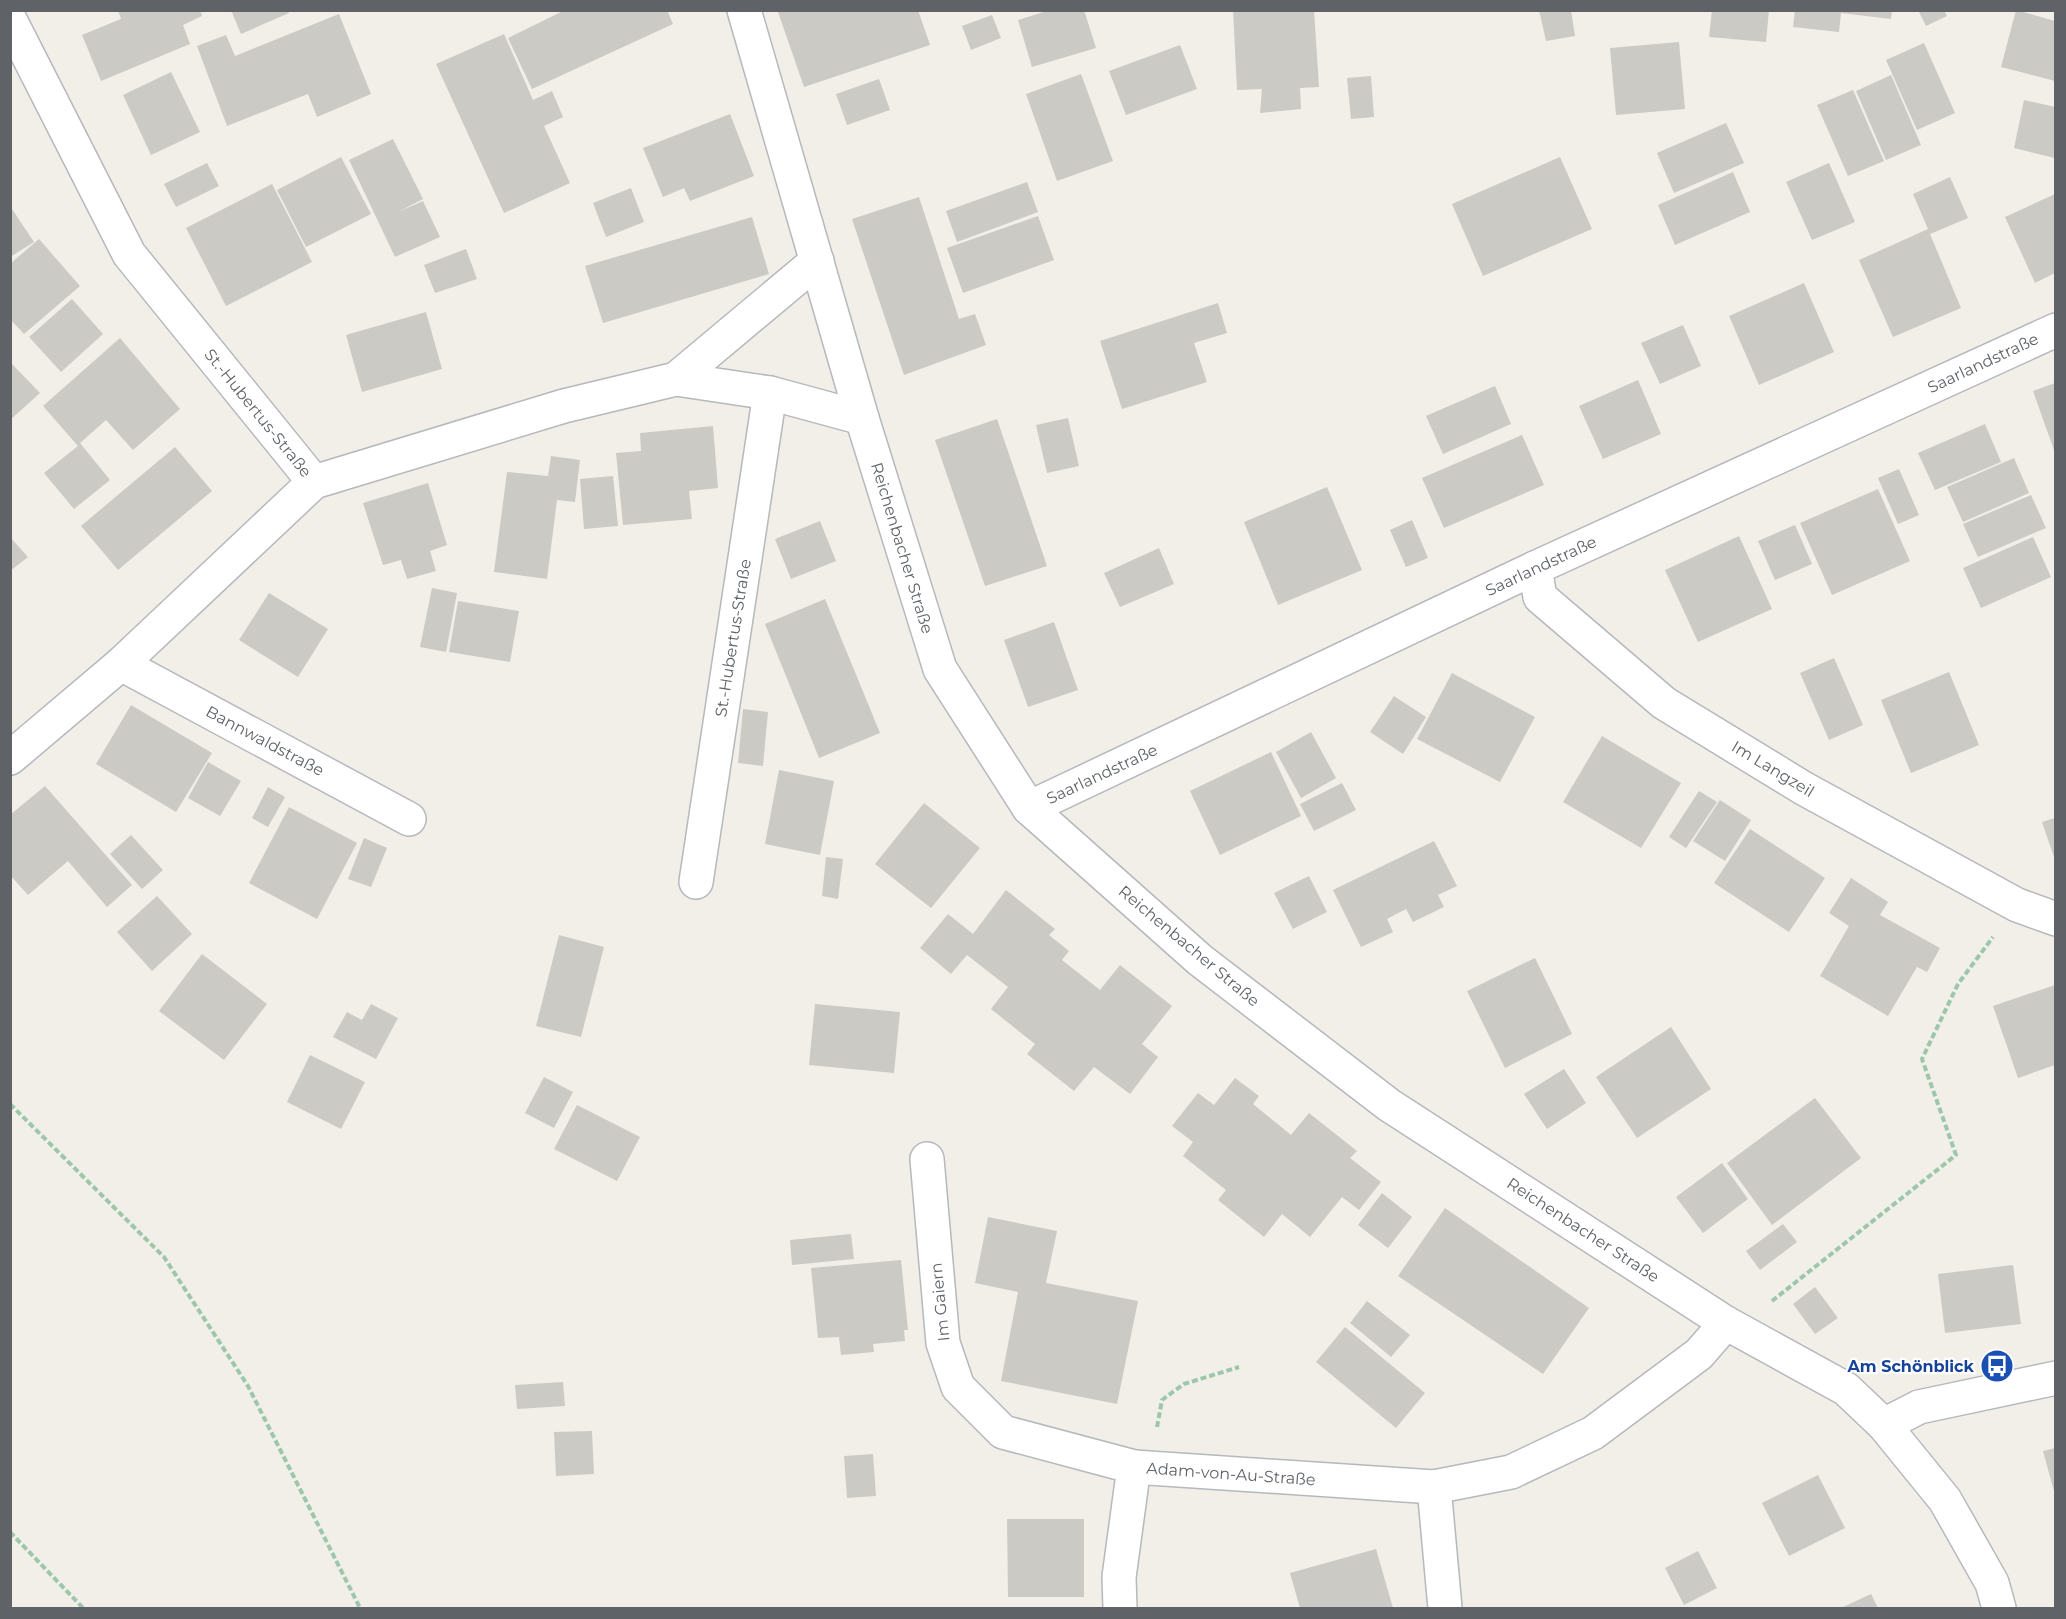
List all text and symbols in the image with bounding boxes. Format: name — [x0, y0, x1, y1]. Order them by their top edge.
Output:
street label: Saarlandstraße — [1924, 329, 2042, 397]
street label: St.-Hubertus-Straße — [200, 345, 316, 481]
street label: Reichenbacher Straße — [867, 460, 937, 636]
street label: Saarlandstraße — [1482, 532, 1600, 600]
street label: St.-Hubertus-Straße — [711, 558, 755, 718]
street label: Bannwaldstraße — [203, 702, 327, 780]
street label: Im Langzeil — [1728, 737, 1818, 801]
street label: Saarlandstraße — [1043, 740, 1161, 808]
street label: Reichenbacher Straße — [1115, 882, 1263, 1010]
street label: Reichenbacher Straße — [1503, 1174, 1663, 1286]
street label: Im Gaiern — [926, 1262, 954, 1342]
bus stop icon: Am Schönblick — [1979, 1348, 2015, 1384]
place label: Am Schönblick — [1847, 1357, 1975, 1376]
street label: Adam-von-Au-Straße — [1146, 1459, 1316, 1489]

